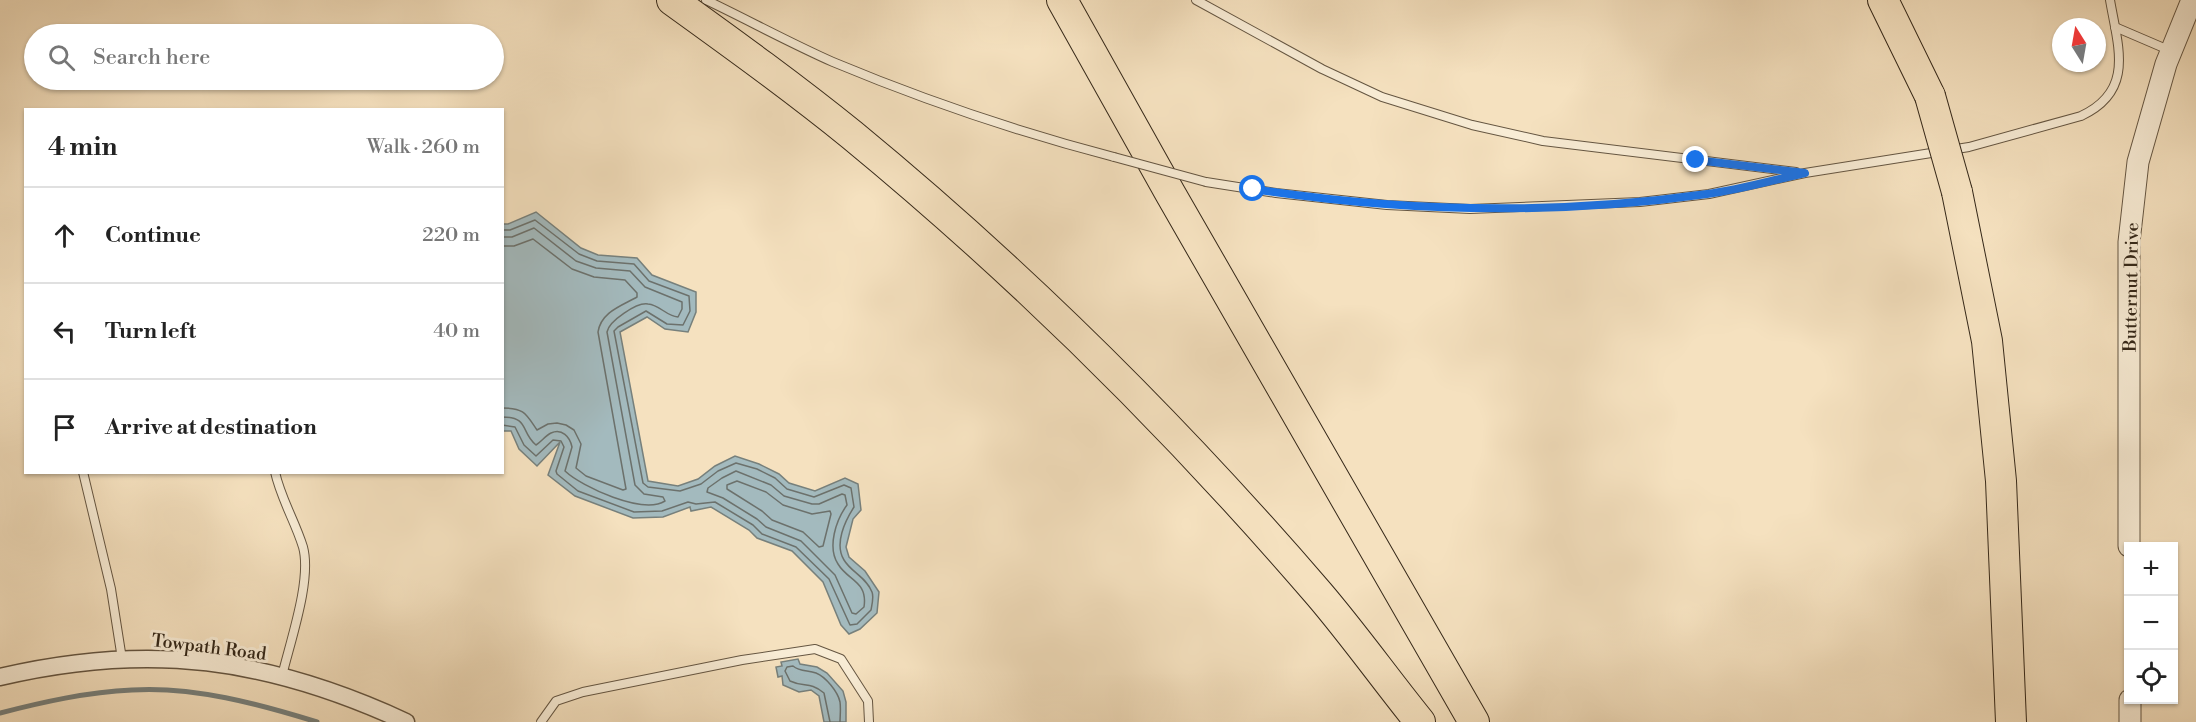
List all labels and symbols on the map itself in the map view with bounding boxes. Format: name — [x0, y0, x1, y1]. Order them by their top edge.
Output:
north arrow — [2052, 18, 2106, 72]
route end — [1682, 146, 1708, 172]
route start — [1239, 175, 1265, 201]
street label: Butternut Drive — [2119, 222, 2144, 353]
street label: Towpath Road — [150, 629, 268, 666]

